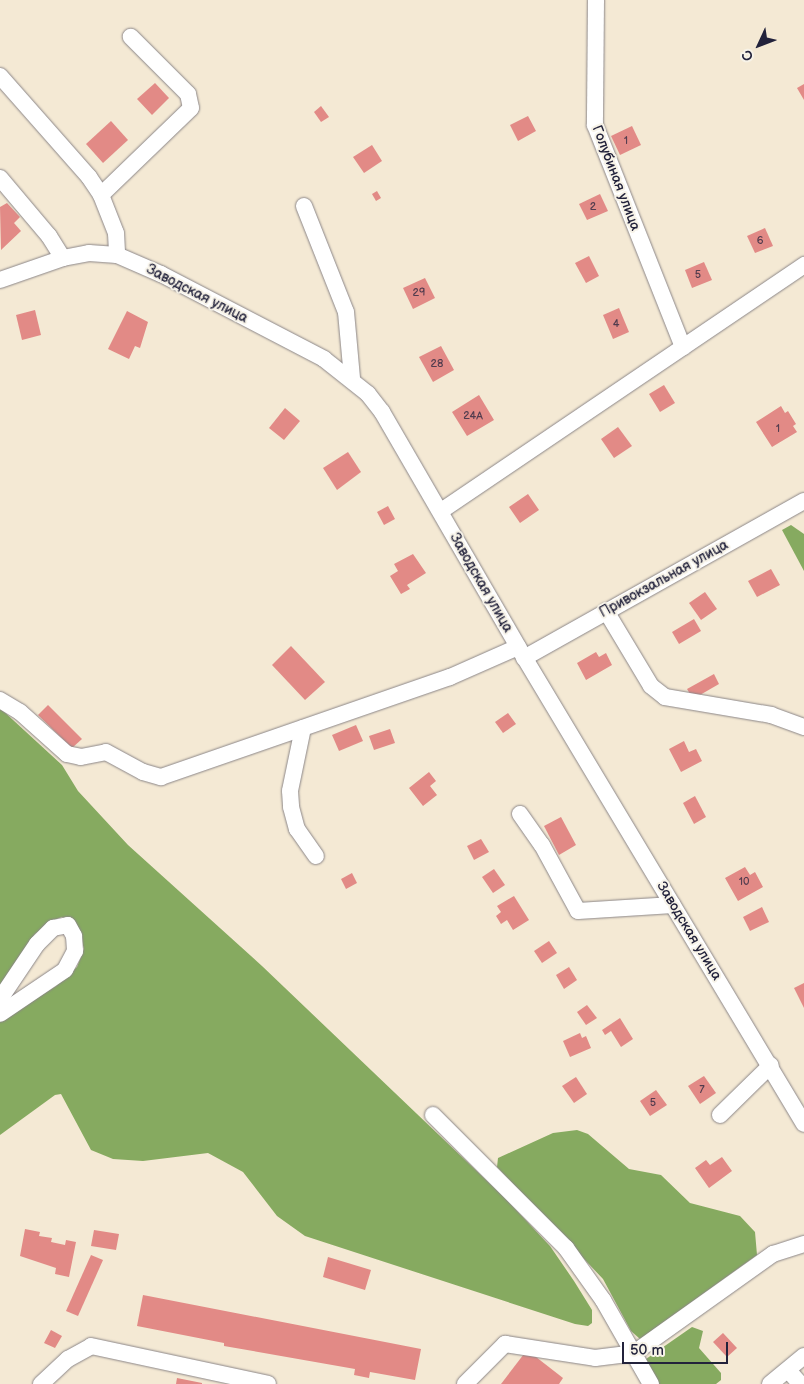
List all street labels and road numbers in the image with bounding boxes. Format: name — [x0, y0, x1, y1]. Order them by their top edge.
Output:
street label: Голубиная улица — [588, 123, 644, 233]
street label: Заводская улица — [143, 261, 251, 327]
street label: Заводская улица — [446, 530, 516, 636]
street label: Привокзальная улица — [597, 537, 731, 621]
street label: Заводская улица — [653, 879, 725, 983]

